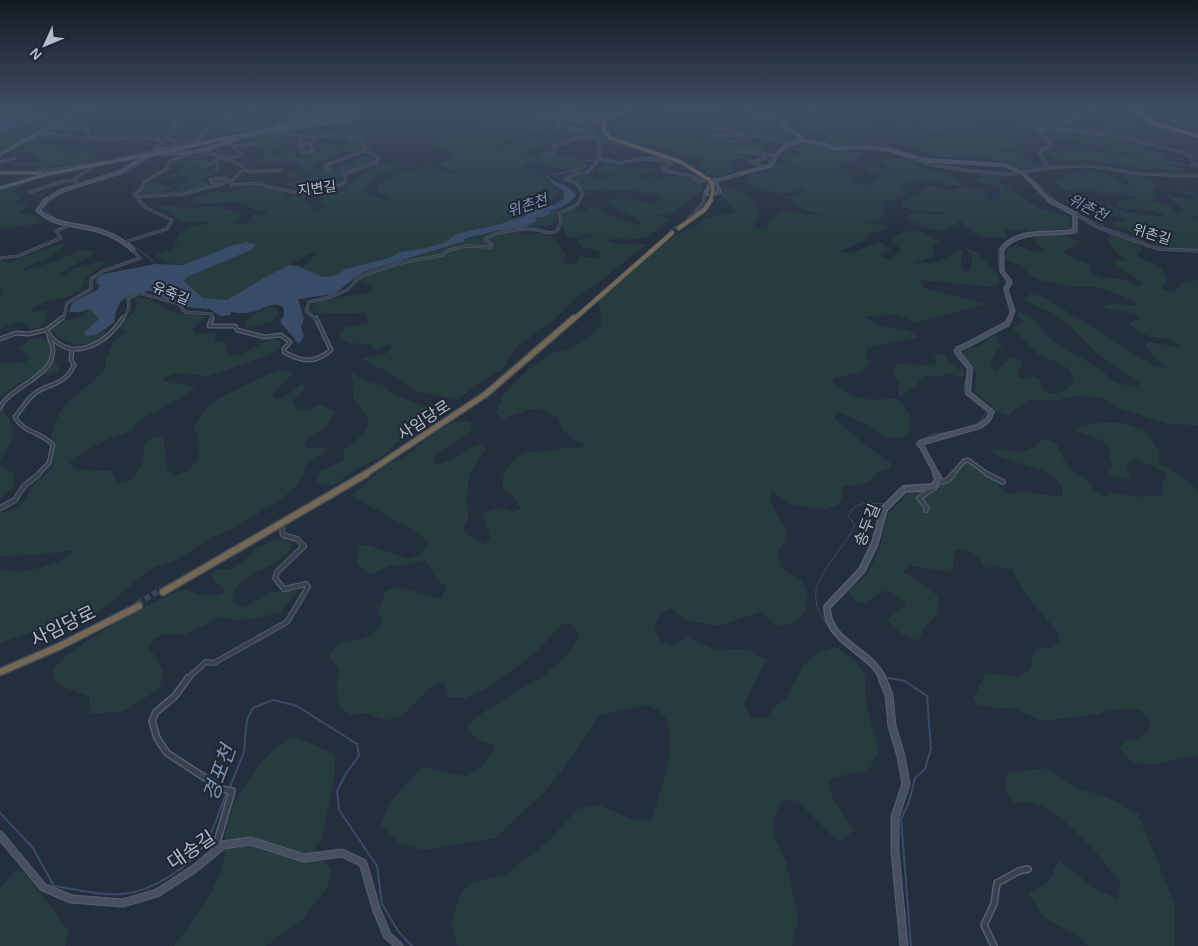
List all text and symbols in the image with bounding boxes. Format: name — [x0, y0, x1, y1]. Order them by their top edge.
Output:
north arrow — [20, 20, 70, 70]
text: N — [26, 45, 45, 63]
street label: 지변길 — [297, 178, 337, 198]
water label: 위촌천 — [505, 190, 551, 219]
water label: 위촌천 — [1066, 190, 1112, 225]
street label: 위촌길 — [1131, 221, 1173, 247]
street label: 유죽길 — [150, 278, 192, 308]
street label: 사임당로 — [395, 397, 454, 443]
street label: 송두길 — [851, 501, 883, 549]
street label: 사임당로 — [27, 601, 99, 651]
water label: 경포천 — [198, 739, 241, 804]
street label: 대송길 — [163, 827, 219, 873]

